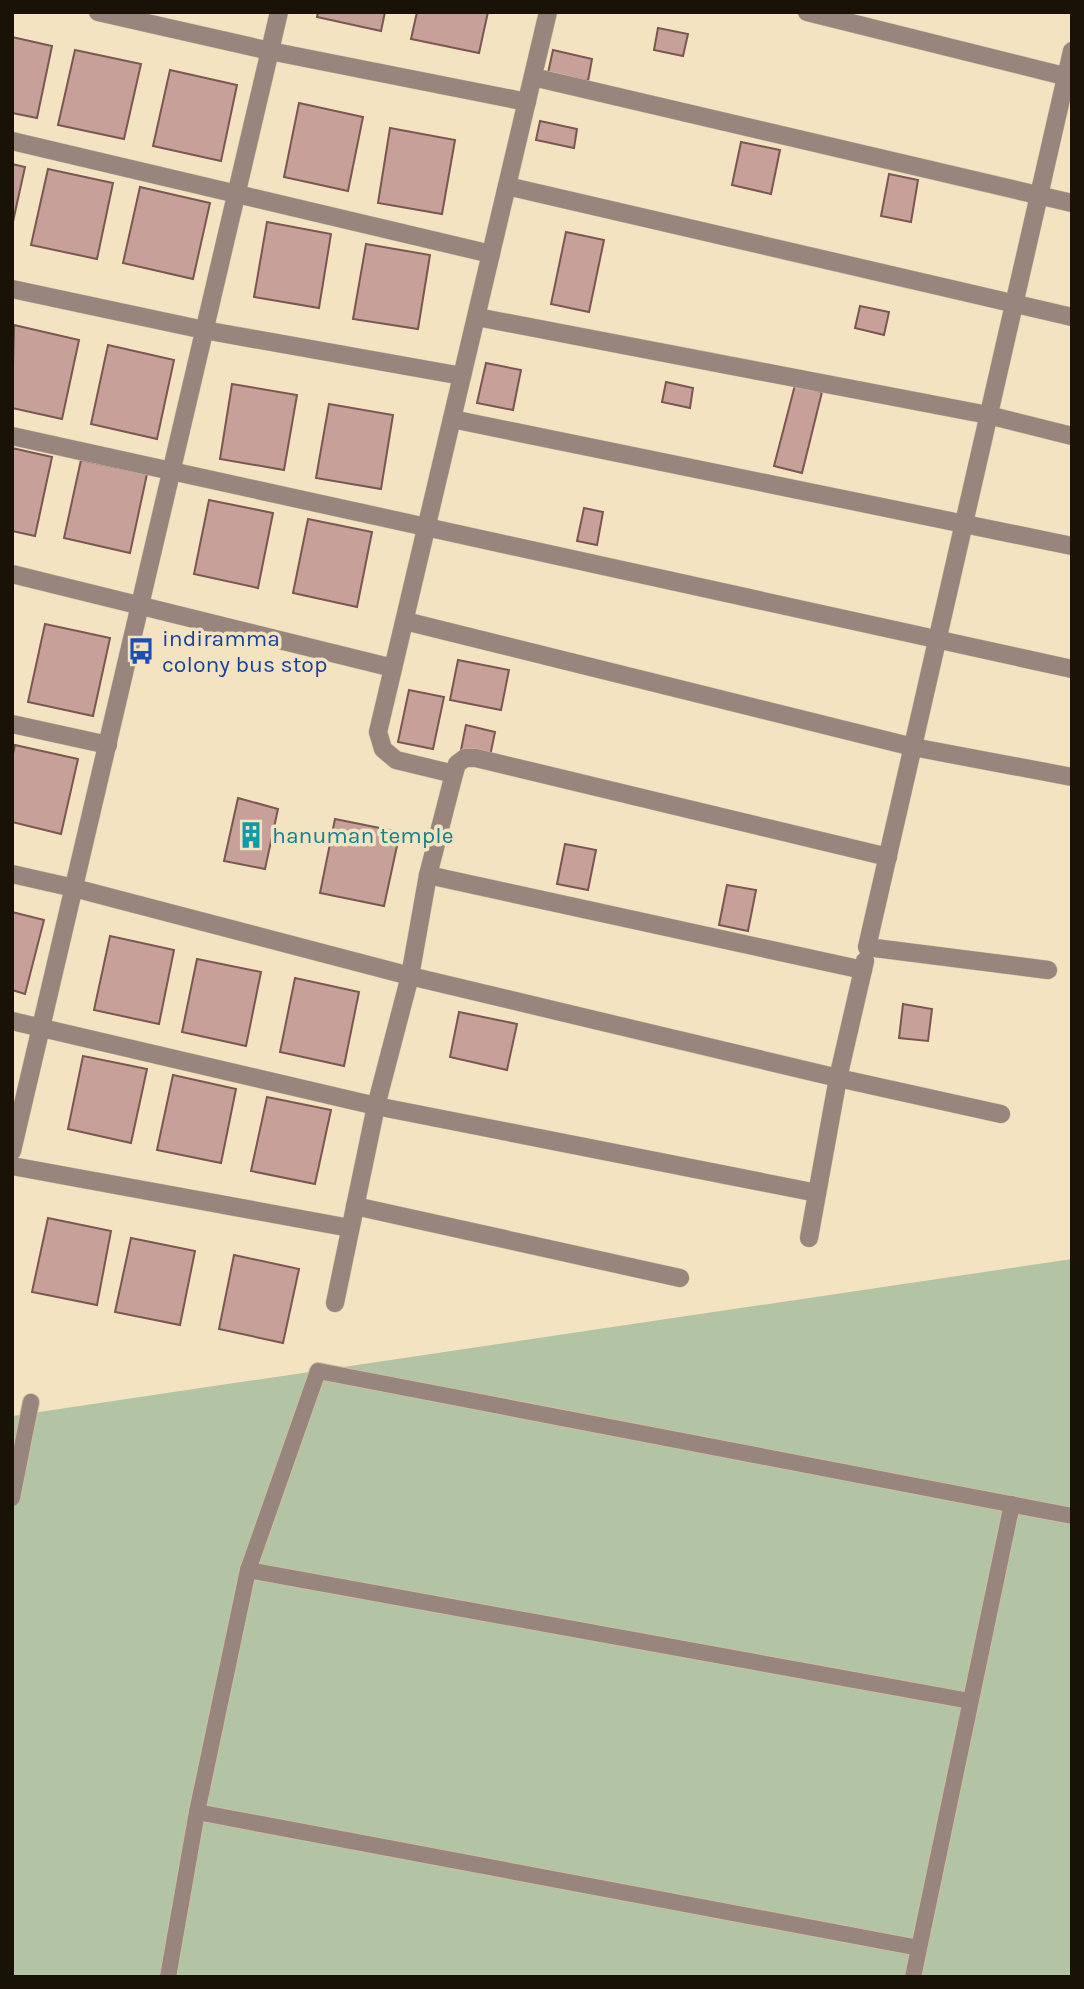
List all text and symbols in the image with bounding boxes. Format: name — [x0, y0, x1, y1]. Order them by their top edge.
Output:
place label: indiramma colony bus stop — [162, 625, 327, 678]
bus stop icon: indiramma colony bus stop — [126, 636, 156, 666]
building icon: hanuman temple — [236, 820, 266, 850]
place label: hanuman temple — [272, 822, 454, 849]

